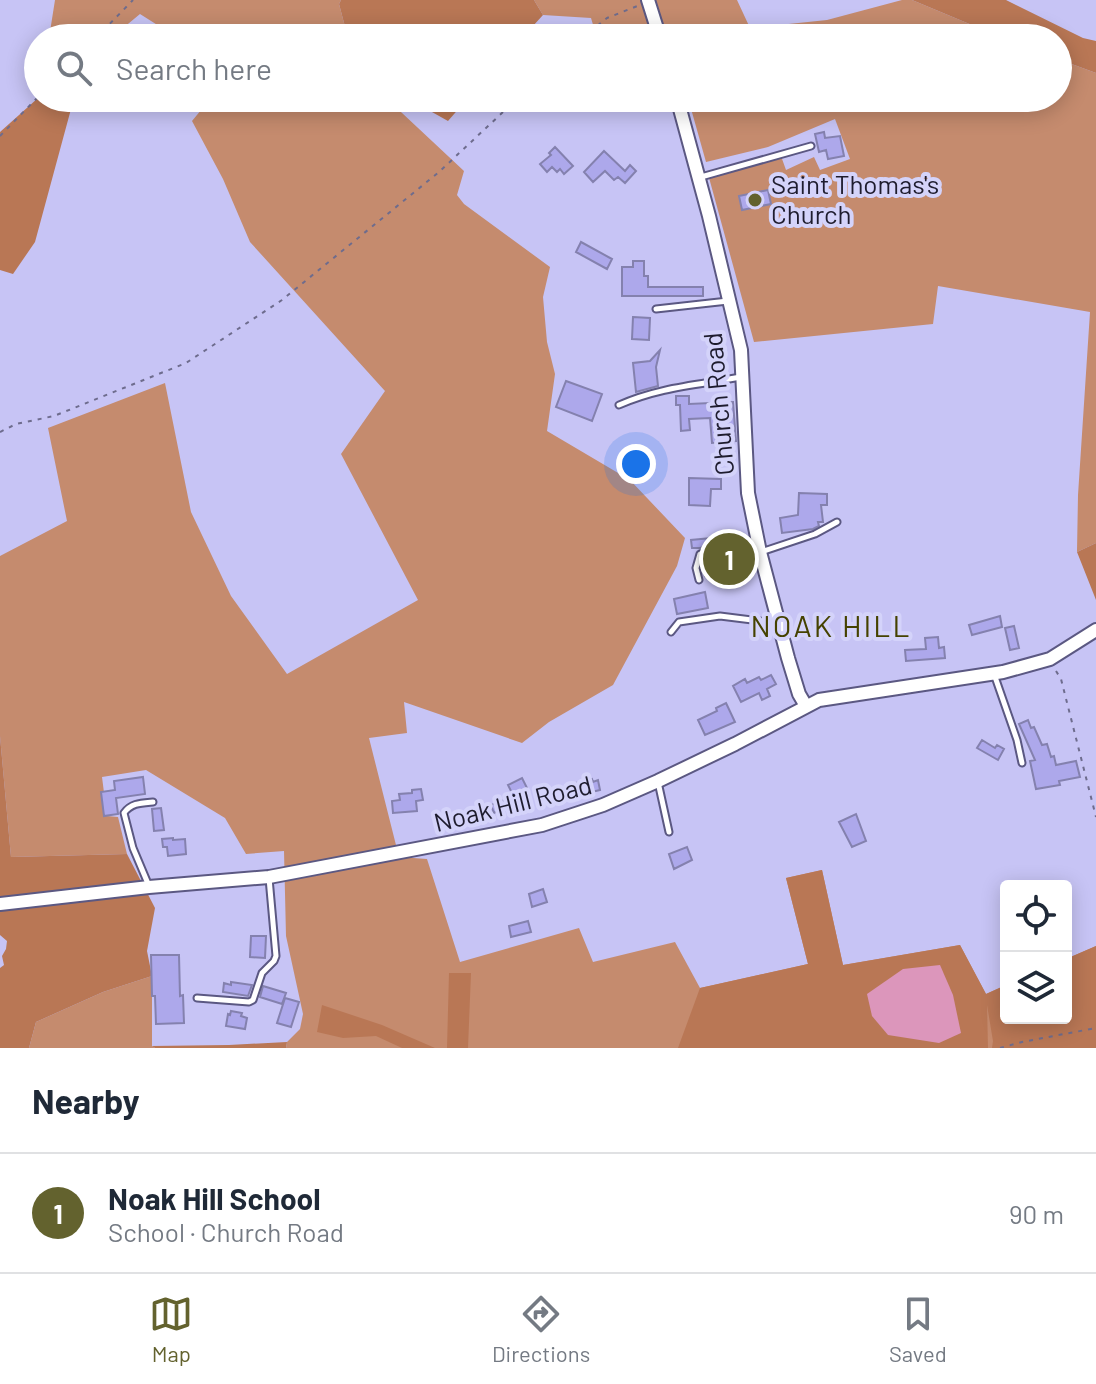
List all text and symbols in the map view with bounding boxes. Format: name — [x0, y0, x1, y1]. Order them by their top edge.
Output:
search box — [24, 24, 1072, 112]
icon: search — [52, 46, 96, 90]
text: Search here — [116, 50, 272, 86]
place label: Saint Thomas's Church — [771, 168, 939, 229]
marker: Saint Thomas's Church — [746, 191, 764, 209]
street label: Church Road — [696, 331, 739, 477]
your location — [616, 444, 656, 484]
pin: 1 — [703, 529, 755, 589]
district label: NOAK HILL — [751, 607, 911, 643]
street label: Noak Hill Road — [431, 768, 595, 837]
map controls — [1000, 880, 1072, 1024]
button: locate — [1000, 880, 1072, 952]
button: layers — [1000, 952, 1072, 1024]
text: Nearby — [32, 1080, 140, 1121]
text: Noak Hill School — [108, 1180, 321, 1216]
text: 1 — [53, 1198, 63, 1229]
text: 90 m — [1009, 1198, 1064, 1229]
text: School · Church Road — [108, 1216, 344, 1247]
tab: Map — [149, 1292, 193, 1366]
tab: Directions — [492, 1292, 590, 1366]
tab: Saved — [889, 1292, 947, 1366]

